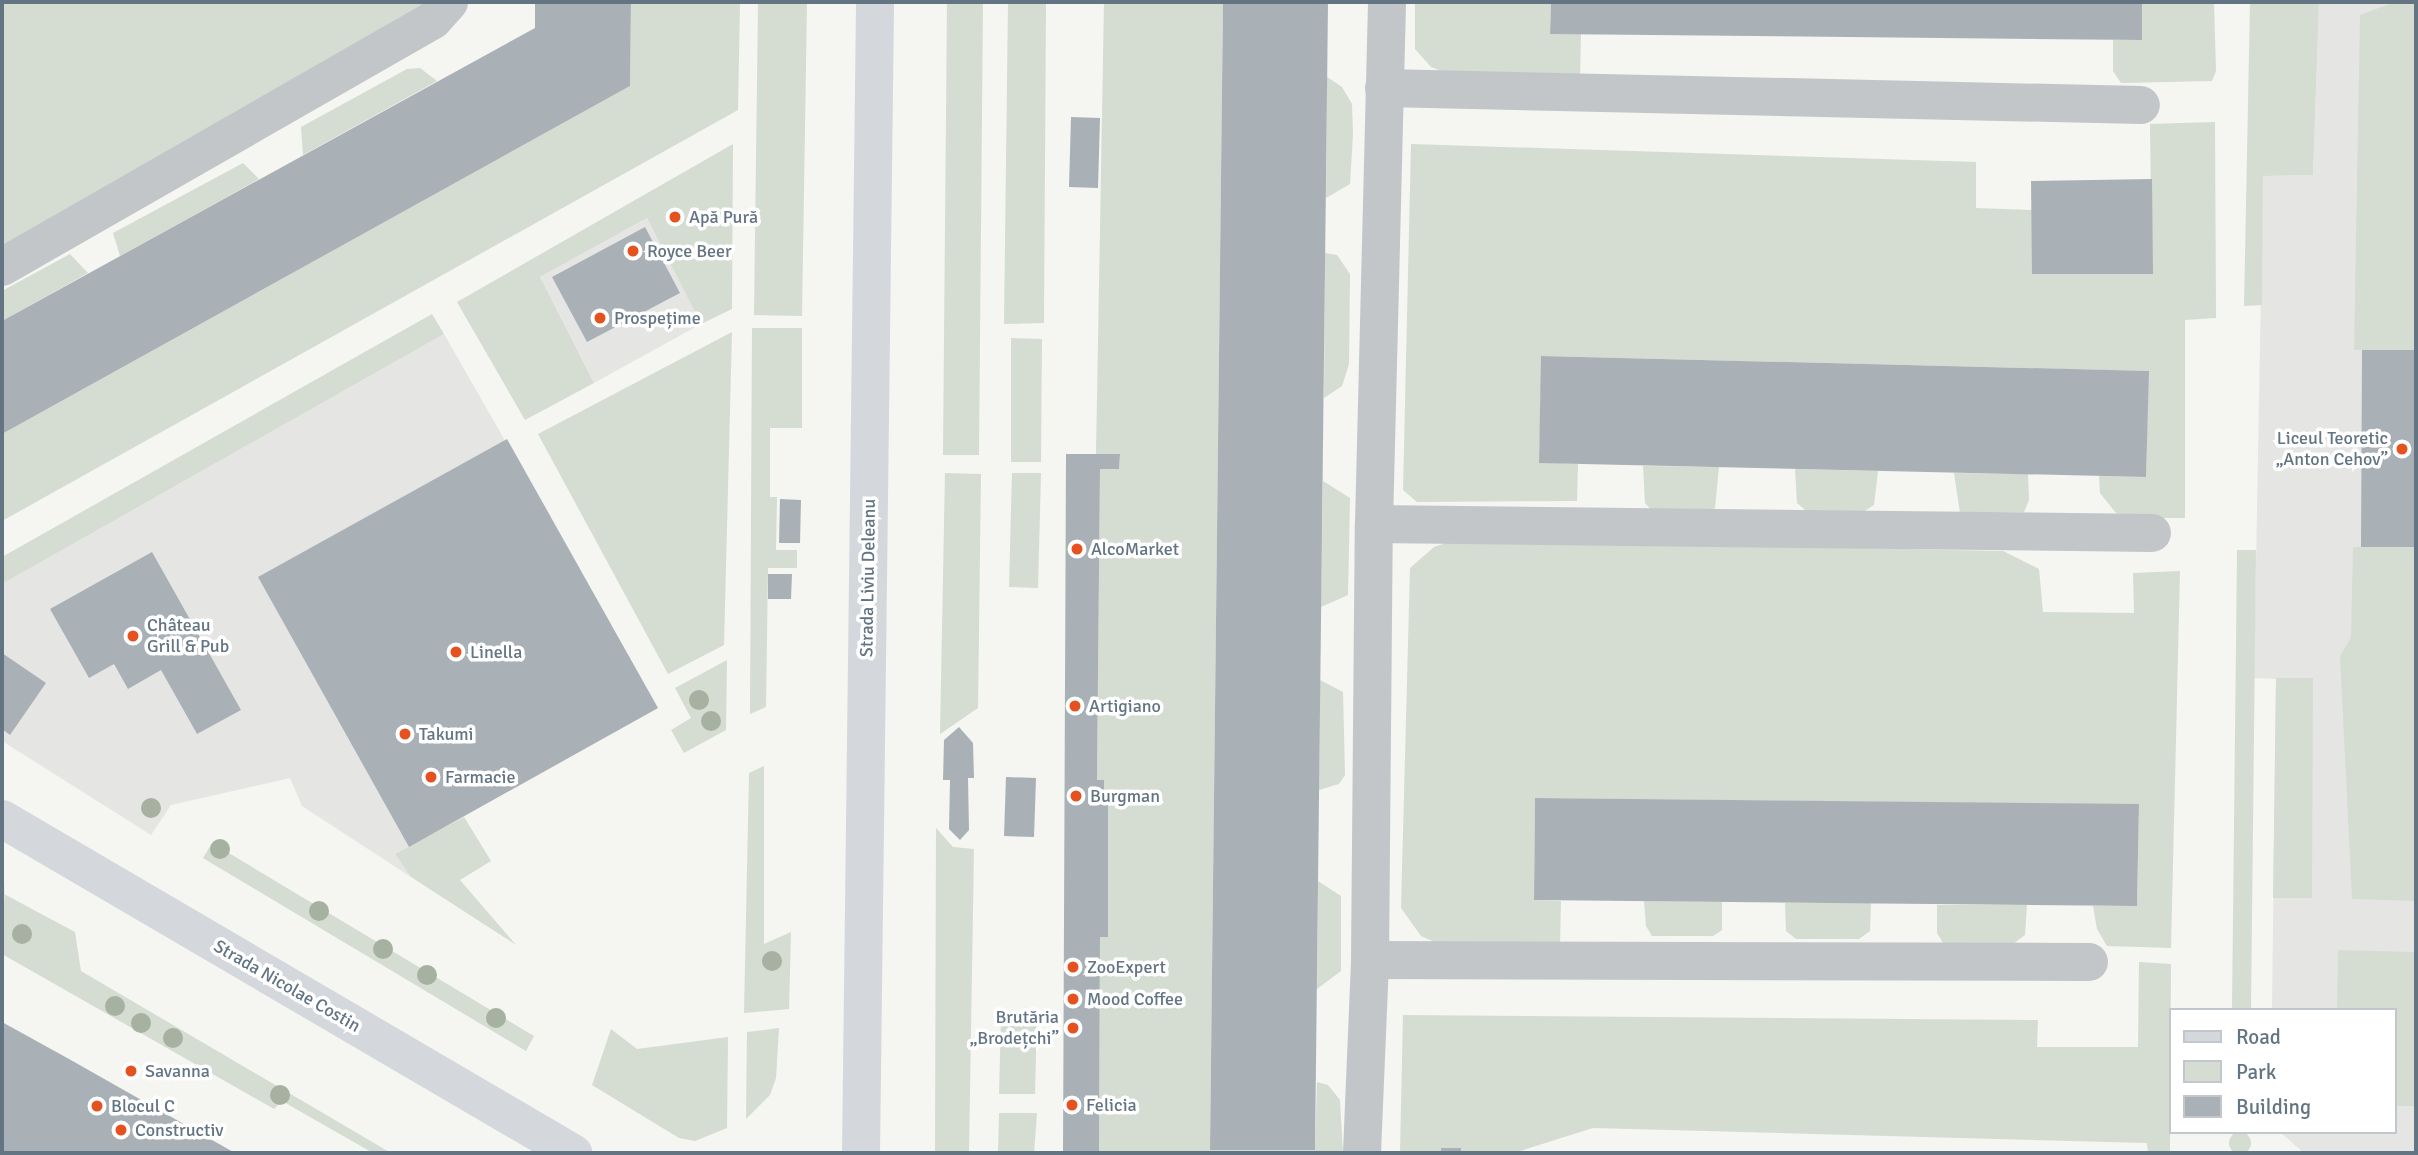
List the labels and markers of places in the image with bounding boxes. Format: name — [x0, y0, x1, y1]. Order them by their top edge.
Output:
place label: Apă Pură — [689, 206, 758, 228]
marker: Apă Pură — [667, 209, 683, 225]
place label: Royce Beer — [647, 240, 732, 262]
marker: Royce Beer — [625, 243, 641, 259]
place label: Prospețime — [614, 307, 701, 329]
marker: Prospețime — [592, 310, 608, 326]
place label: Liceul Teoretic „Anton Cehov” — [2276, 428, 2388, 471]
marker: Liceul Teoretic „Anton Cehov” — [2394, 441, 2410, 457]
place label: AlcoMarket — [1091, 538, 1179, 560]
marker: AlcoMarket — [1069, 541, 1085, 557]
place label: Château Grill & Pub — [147, 615, 229, 658]
marker: Château Grill & Pub — [125, 628, 141, 644]
place label: Linella — [470, 641, 522, 663]
marker: Linella — [448, 644, 464, 660]
place label: Artigiano — [1089, 695, 1161, 717]
marker: Artigiano — [1067, 698, 1083, 714]
place label: Takumi — [419, 723, 473, 745]
marker: Takumi — [397, 726, 413, 742]
place label: Farmacie — [445, 766, 515, 788]
marker: Farmacie — [423, 769, 439, 785]
place label: Burgman — [1090, 785, 1160, 807]
marker: Burgman — [1068, 788, 1084, 804]
place label: ZooExpert — [1087, 956, 1166, 978]
marker: ZooExpert — [1065, 959, 1081, 975]
place label: Mood Coffee — [1087, 988, 1183, 1010]
marker: Mood Coffee — [1065, 991, 1081, 1007]
place label: Brutăria „Brodețchi” — [970, 1007, 1059, 1050]
marker: Brutăria „Brodețchi” — [1065, 1020, 1081, 1036]
place label: Savanna — [145, 1060, 210, 1082]
marker: Savanna — [123, 1063, 139, 1079]
place label: Felicia — [1086, 1094, 1137, 1116]
place label: Blocul C — [111, 1095, 175, 1117]
marker: Felicia — [1064, 1097, 1080, 1113]
marker: Blocul C — [89, 1098, 105, 1114]
place label: Constructiv — [135, 1119, 223, 1141]
marker: Constructiv — [113, 1122, 129, 1138]

